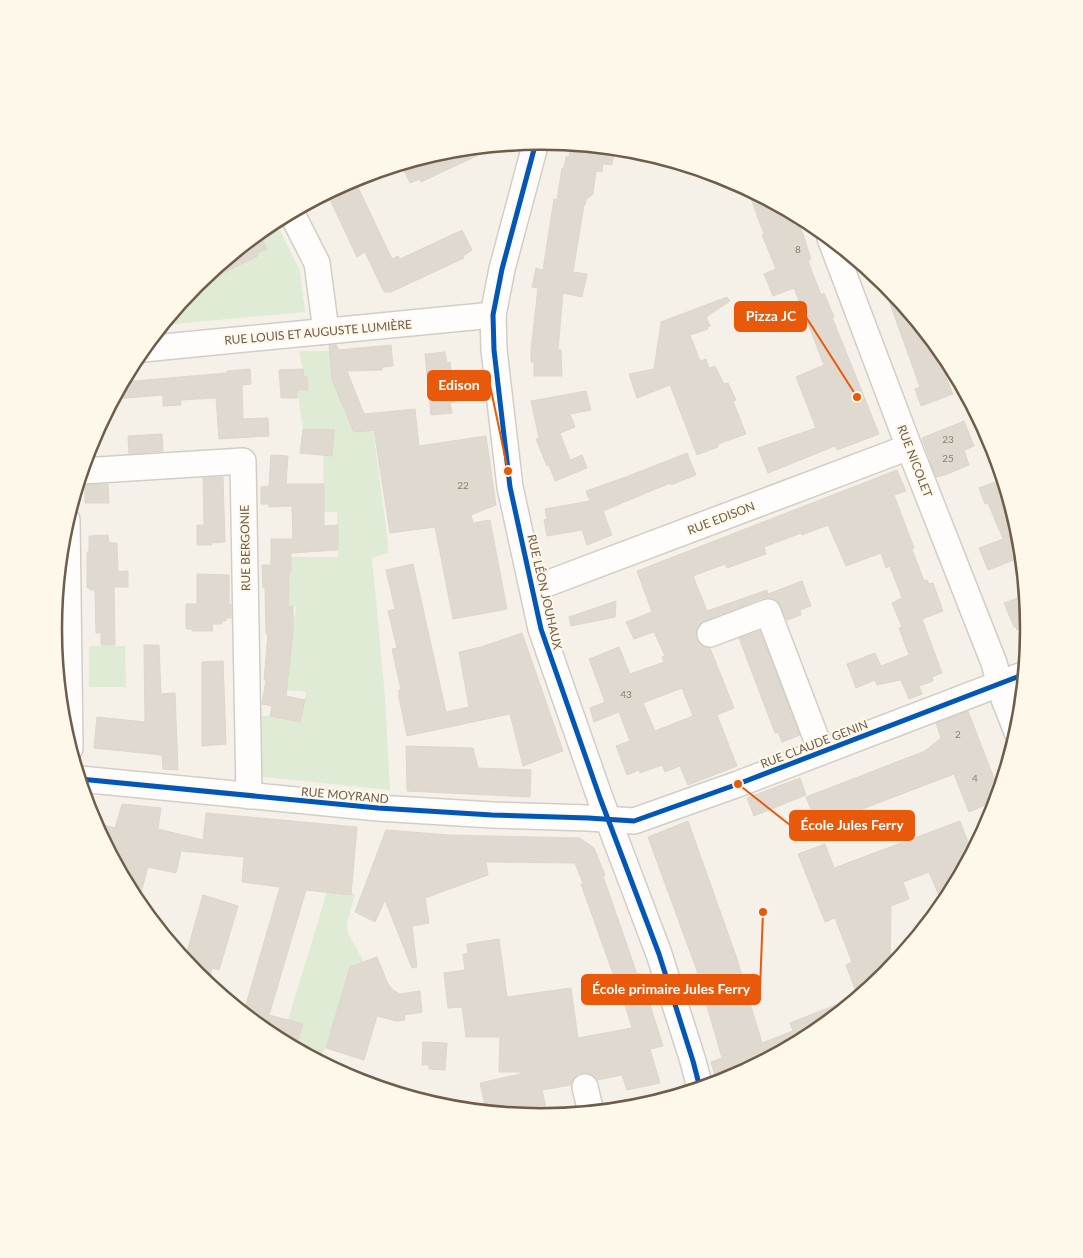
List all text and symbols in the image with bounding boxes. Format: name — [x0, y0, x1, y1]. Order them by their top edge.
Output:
house number: 8 — [795, 243, 801, 255]
callout: Pizza JC — [735, 302, 806, 331]
text: Pizza JC — [746, 307, 797, 324]
street label: RUE LOUIS ET AUGUSTE LUMIÈRE — [224, 316, 412, 348]
callout: Edison — [428, 371, 490, 400]
text: Edison — [438, 376, 480, 393]
street label: RUE NICOLET — [894, 423, 936, 499]
house number: 23 — [942, 433, 954, 445]
house number: 25 — [942, 452, 954, 464]
house number: 22 — [457, 479, 469, 491]
street label: RUE EDISON — [685, 498, 757, 538]
street label: RUE BERGONIE — [237, 505, 253, 591]
street label: RUE LÉON JOUHAUX — [524, 533, 566, 651]
house number: 43 — [620, 688, 632, 700]
street label: RUE CLAUDE GENIN — [758, 717, 870, 771]
house number: 2 — [955, 728, 961, 740]
house number: 4 — [972, 772, 978, 784]
street label: RUE MOYRAND — [301, 784, 389, 806]
callout: École Jules Ferry — [790, 811, 914, 840]
text: École Jules Ferry — [800, 816, 904, 833]
callout: École primaire Jules Ferry — [582, 975, 760, 1004]
text: École primaire Jules Ferry — [592, 980, 751, 997]

